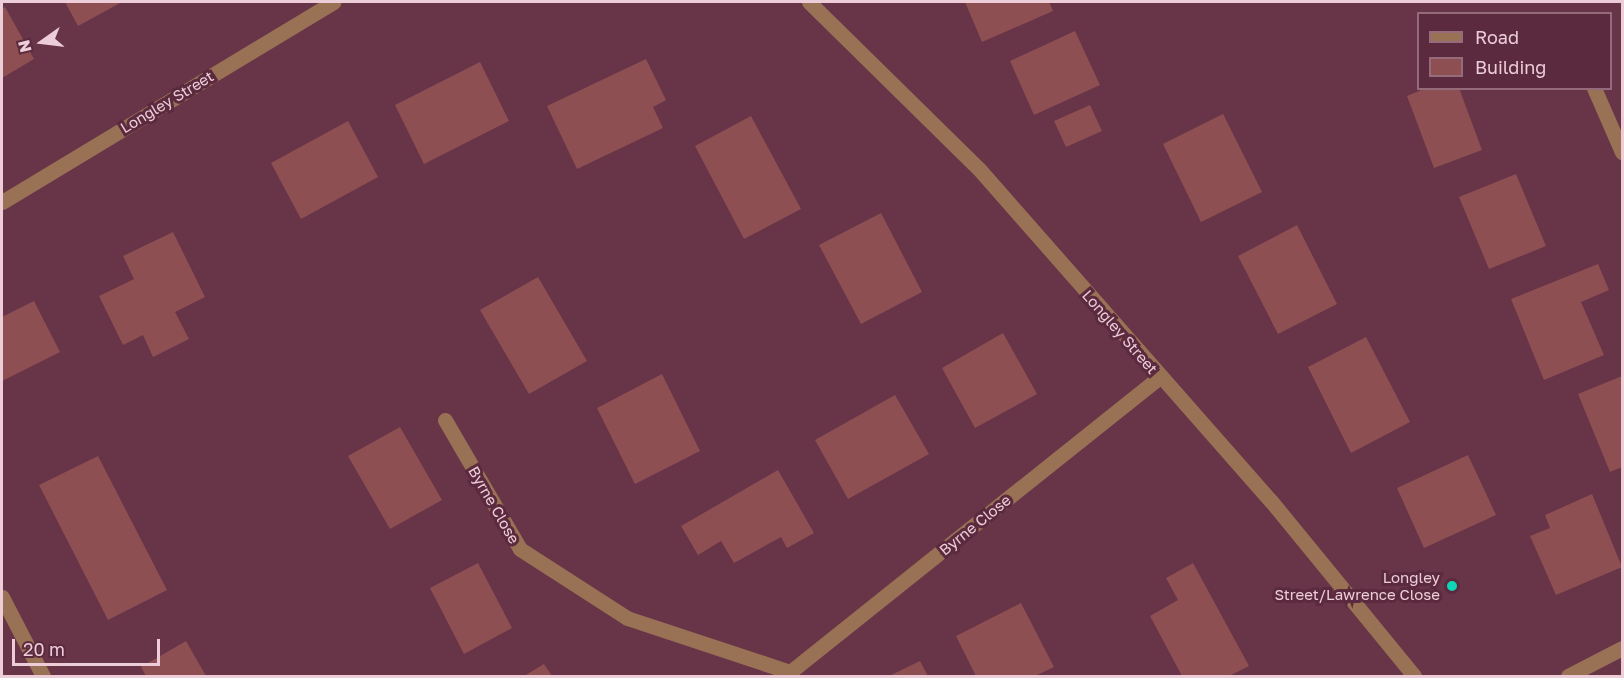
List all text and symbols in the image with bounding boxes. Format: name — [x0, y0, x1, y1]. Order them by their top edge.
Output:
north arrow — [12, 12, 72, 72]
legend — [1417, 12, 1612, 90]
text: Road — [1475, 26, 1519, 48]
text: N — [13, 38, 36, 55]
text: Building — [1475, 56, 1546, 78]
street label: Longley Street — [117, 67, 217, 137]
street label: Longley Street — [1079, 286, 1161, 378]
street label: Byrne Close — [465, 463, 523, 547]
street label: Byrne Close — [936, 491, 1014, 559]
place label: Longley Street/Lawrence Close — [1274, 568, 1440, 603]
marker: Longley Street/Lawrence Close — [1445, 579, 1459, 593]
scale bar — [15, 627, 164, 665]
text: 20 m — [23, 638, 65, 660]

